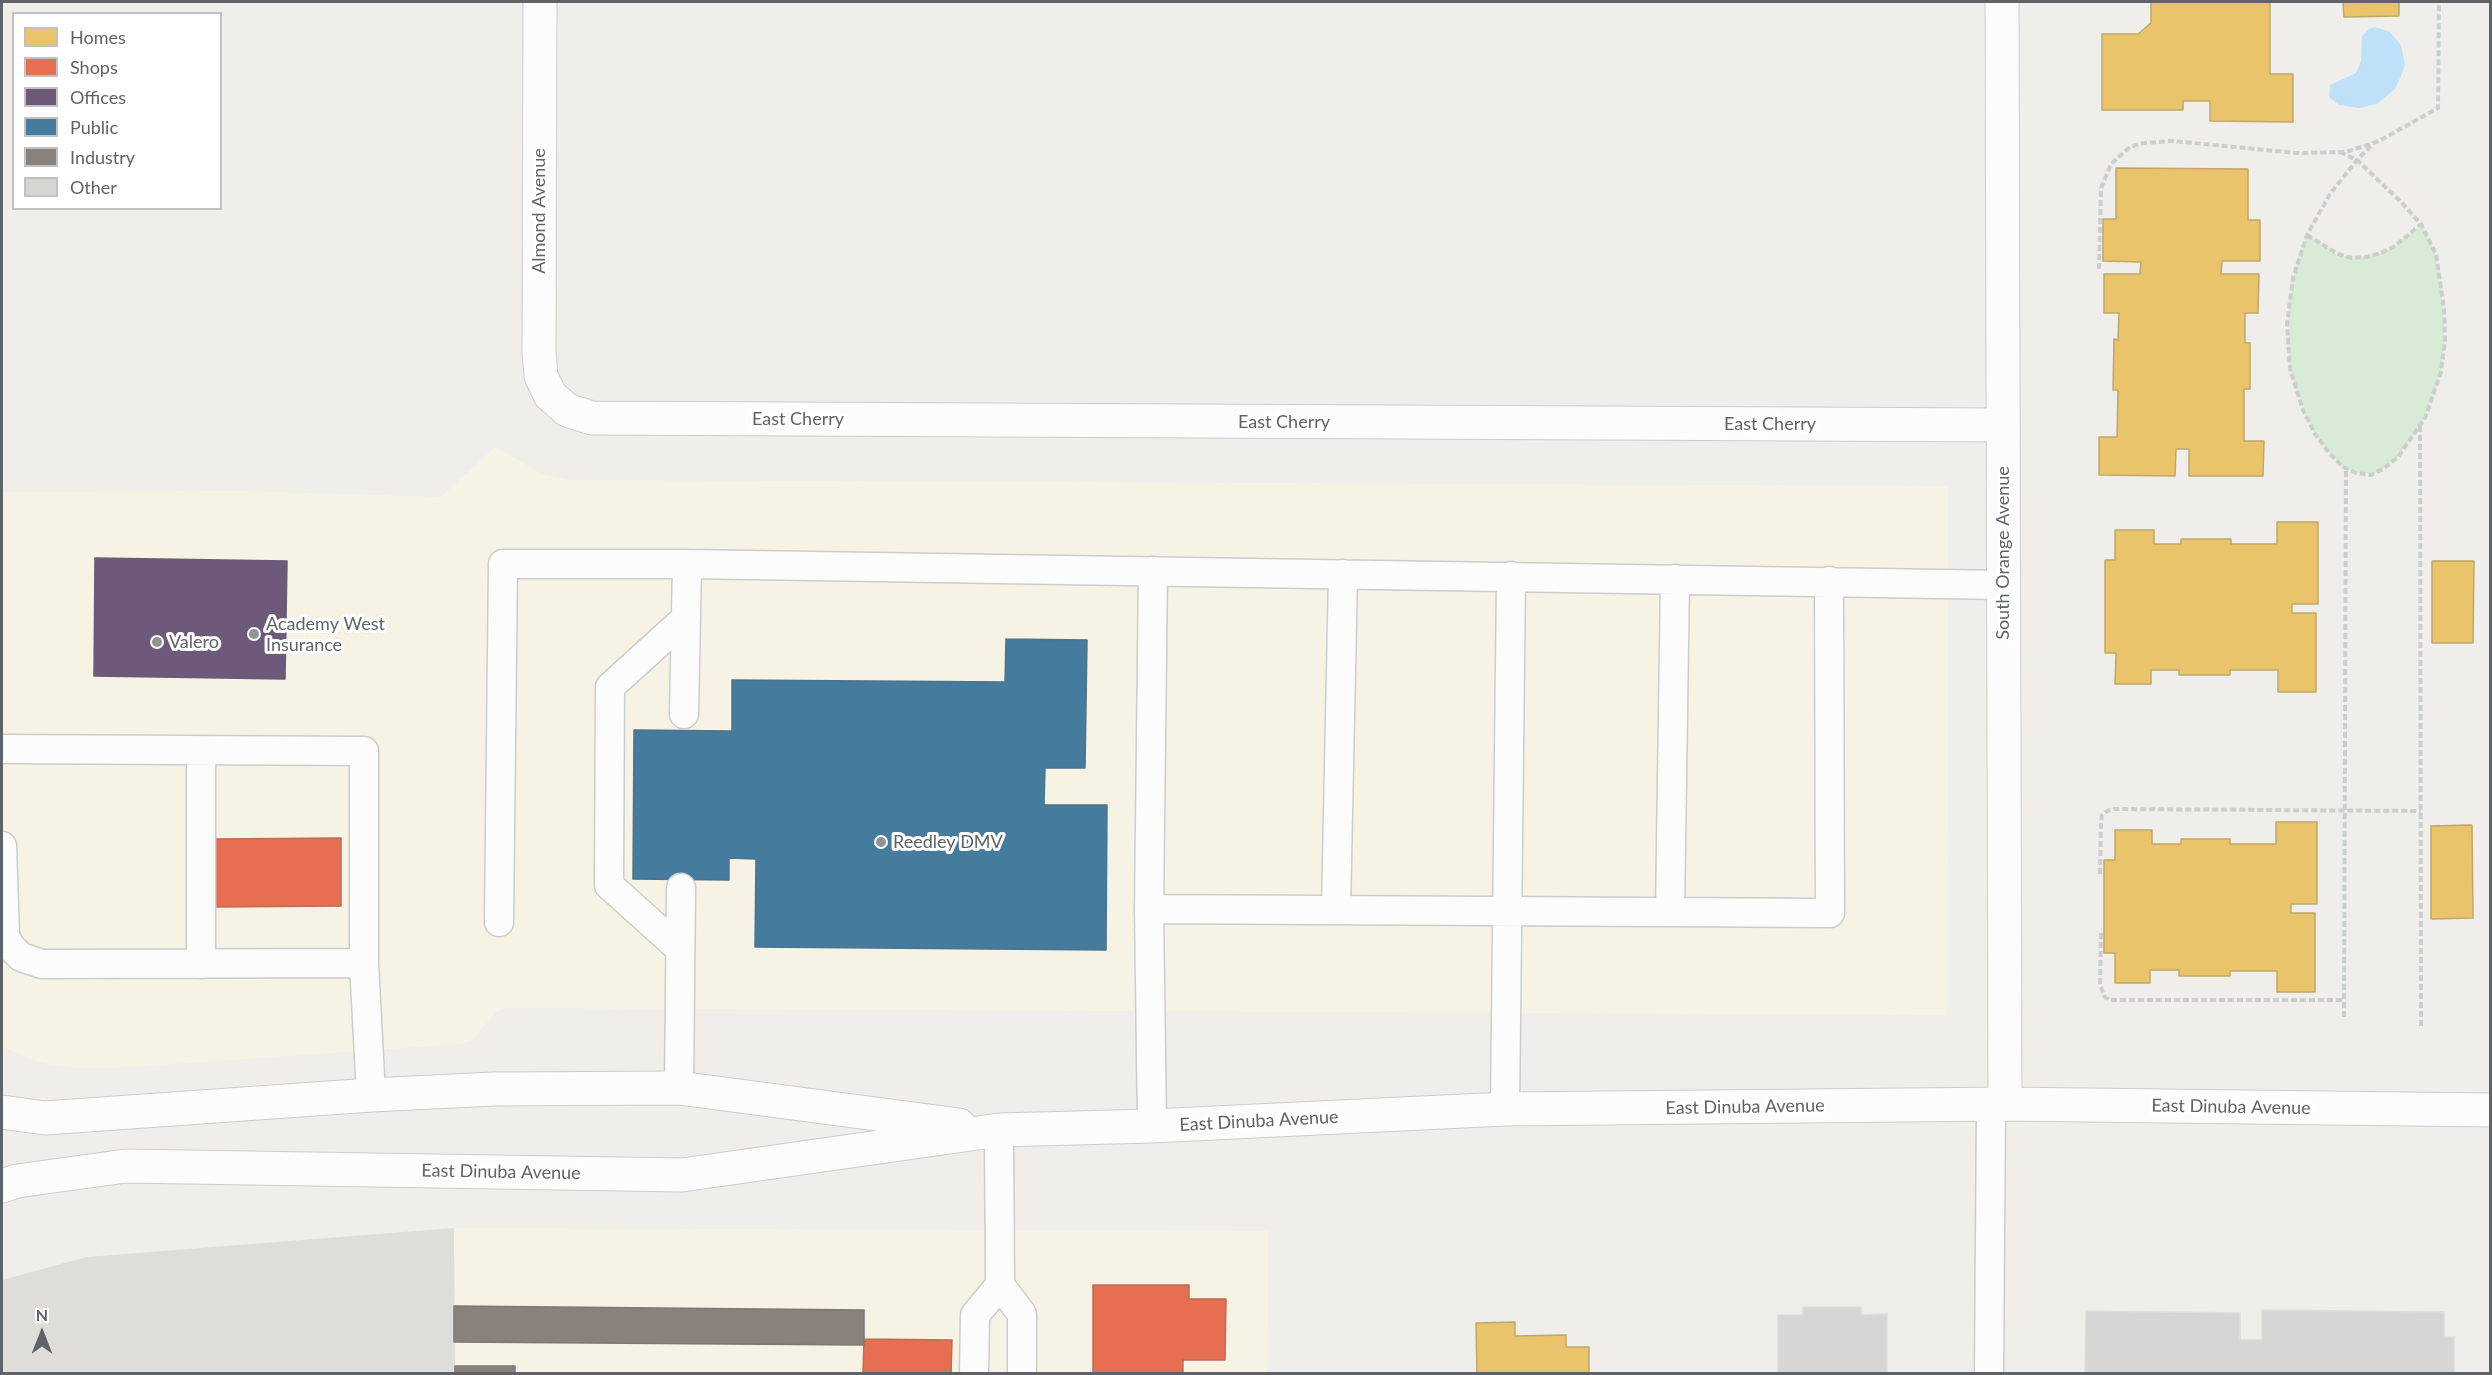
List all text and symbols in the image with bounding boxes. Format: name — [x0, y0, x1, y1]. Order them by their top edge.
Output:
legend — [12, 12, 222, 210]
text: Homes — [70, 26, 126, 48]
text: Shops — [70, 56, 118, 78]
text: Offices — [70, 86, 126, 108]
text: Public — [70, 116, 118, 138]
text: Industry — [70, 146, 135, 168]
street label: Almond Avenue — [528, 148, 550, 274]
text: Other — [70, 176, 117, 198]
street label: East Cherry — [752, 408, 844, 430]
street label: East Cherry — [1238, 411, 1330, 433]
street label: East Cherry — [1724, 413, 1816, 435]
street label: South Orange Avenue — [1992, 466, 2014, 640]
place label: Academy West Insurance — [266, 613, 385, 656]
marker: Academy West Insurance — [247, 627, 261, 641]
place label: Valero — [169, 631, 219, 653]
marker: Valero — [150, 635, 164, 649]
place label: Reedley DMV — [893, 831, 1003, 853]
marker: Reedley DMV — [874, 835, 888, 849]
street label: East Dinuba Avenue — [1665, 1095, 1825, 1119]
street label: East Dinuba Avenue — [2151, 1095, 2311, 1119]
street label: East Dinuba Avenue — [1179, 1106, 1339, 1136]
street label: East Dinuba Avenue — [421, 1160, 581, 1184]
north arrow — [12, 1303, 72, 1363]
text: N — [36, 1305, 48, 1324]

